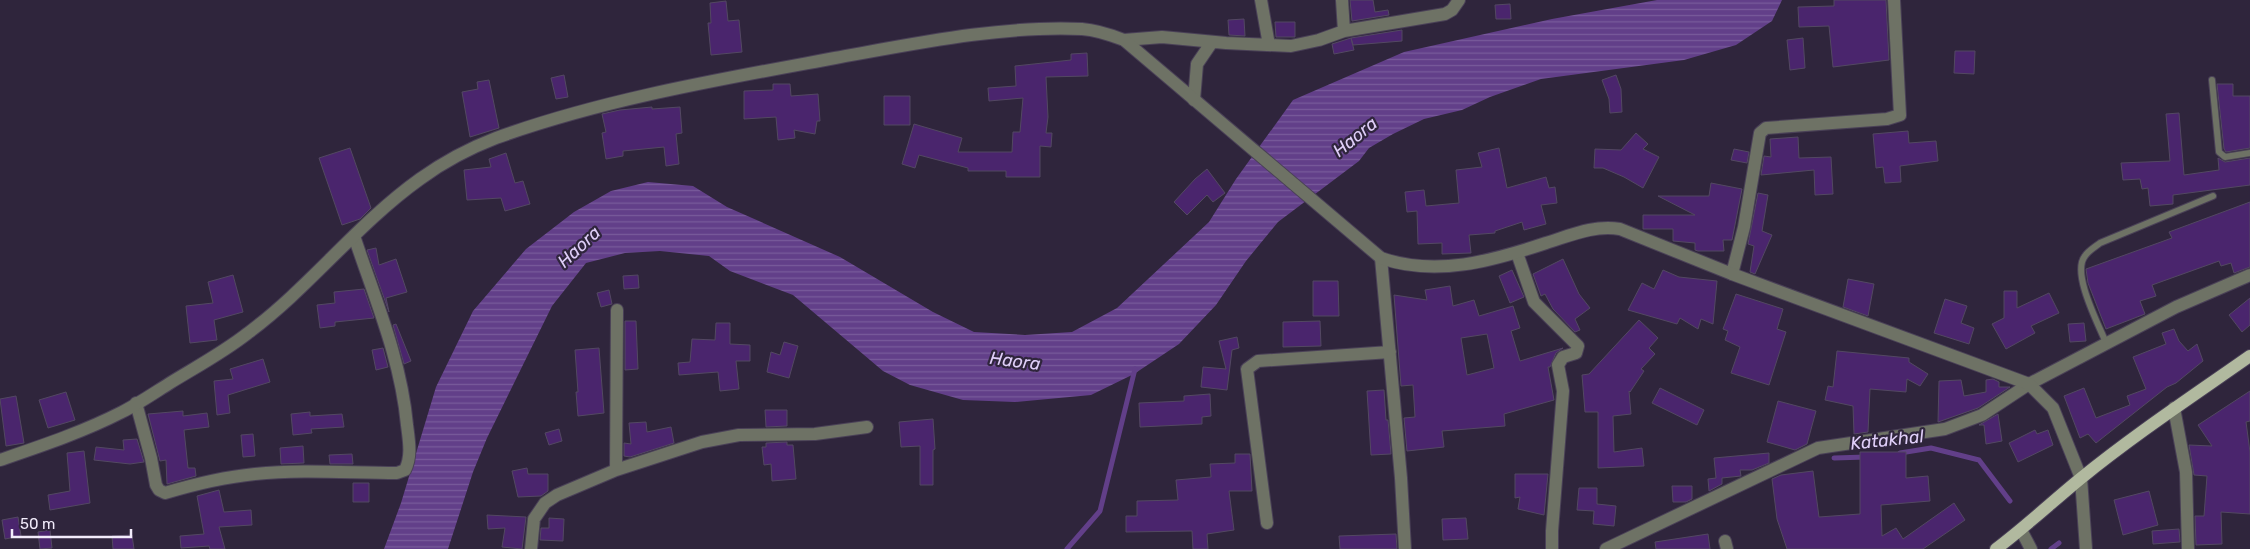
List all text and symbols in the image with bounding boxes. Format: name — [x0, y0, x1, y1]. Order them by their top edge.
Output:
water label: Haora — [1328, 112, 1382, 162]
water label: Haora — [553, 221, 606, 272]
water label: Haora — [988, 347, 1042, 375]
water label: Katakhal — [1849, 425, 1925, 455]
scale bar — [12, 506, 131, 538]
text: 50 m — [20, 515, 55, 533]

